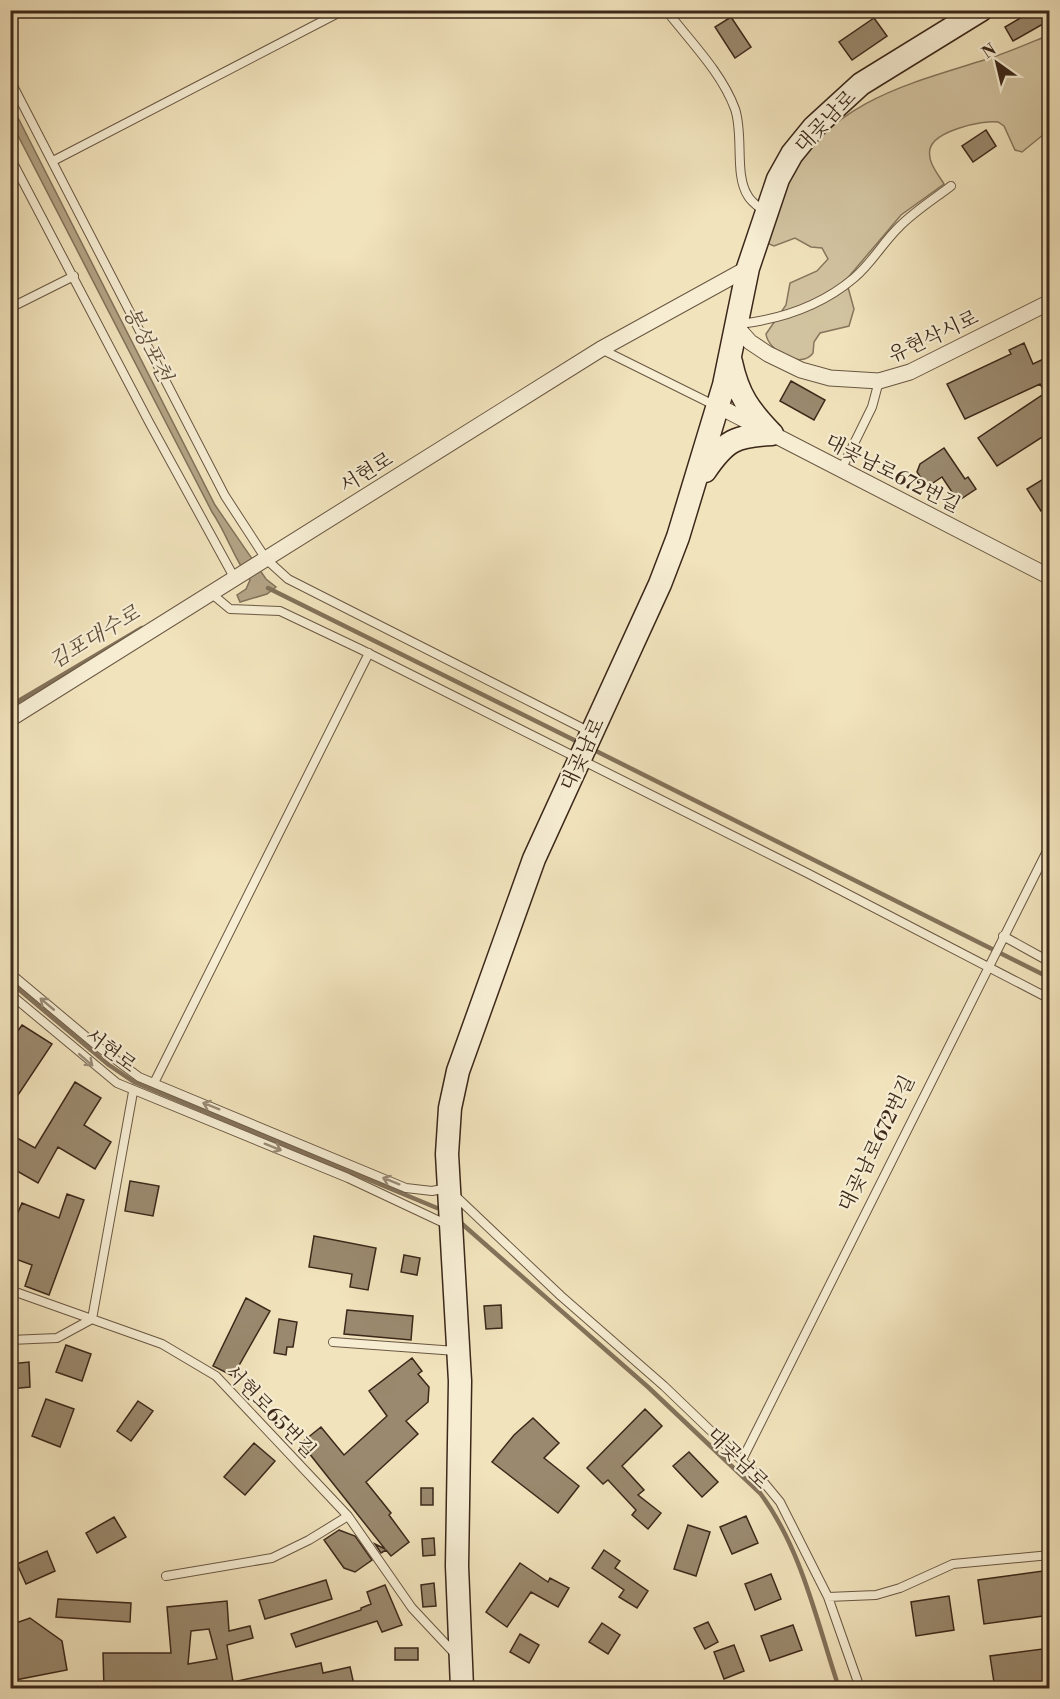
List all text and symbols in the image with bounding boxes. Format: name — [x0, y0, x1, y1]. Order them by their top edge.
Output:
north arrow — [967, 33, 1027, 93]
text: N — [978, 39, 1000, 63]
street label: 대곶남로 — [790, 86, 862, 159]
water label: 봉성포천 — [117, 302, 178, 388]
street label: 유현삭시로 — [885, 306, 983, 369]
street label: 대곶남로672번길 — [821, 430, 964, 519]
street label: 서현로 — [336, 447, 398, 499]
water label: 김포대수로 — [44, 600, 145, 675]
street label: 대곶남로 — [556, 714, 611, 795]
one-way arrow — [40, 997, 55, 1011]
street label: 서현로 — [79, 1024, 141, 1079]
one-way arrow — [78, 1053, 93, 1067]
street label: 대곶남로672번길 — [834, 1072, 921, 1216]
one-way arrow — [203, 1100, 221, 1111]
one-way arrow — [263, 1142, 281, 1153]
one-way arrow — [382, 1175, 401, 1186]
street label: 서현로65번길 — [219, 1360, 321, 1464]
street label: 대곶남로 — [701, 1423, 773, 1495]

